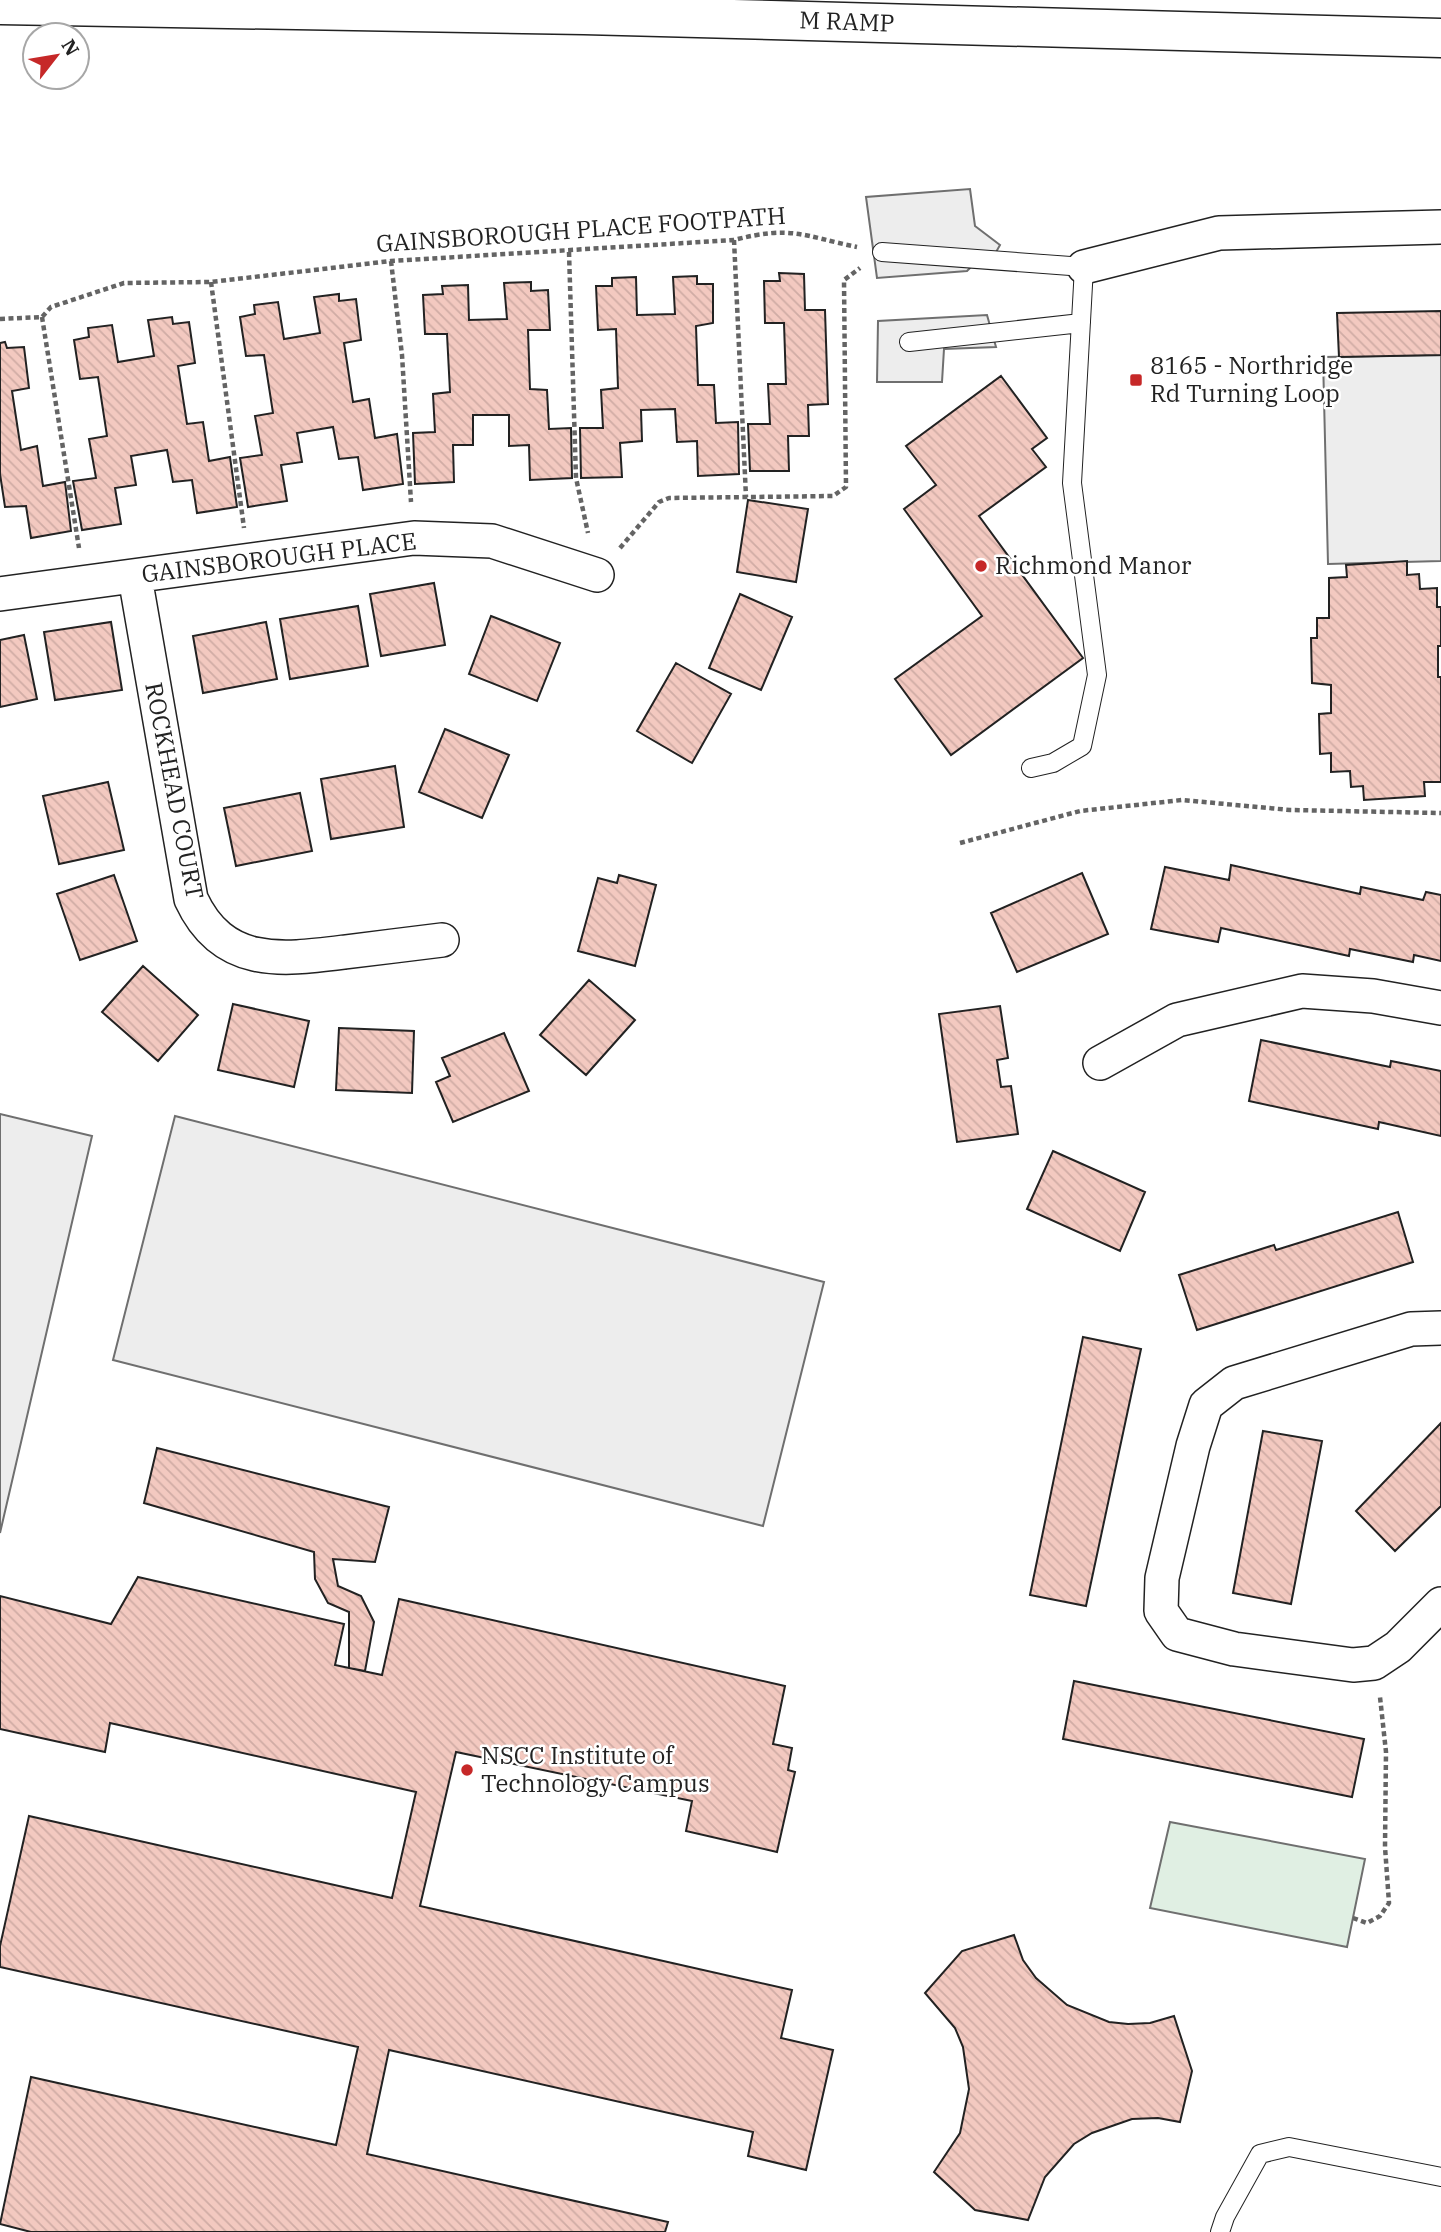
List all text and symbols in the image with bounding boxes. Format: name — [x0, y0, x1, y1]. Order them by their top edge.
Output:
street label: M RAMP — [799, 3, 895, 39]
north arrow — [21, 21, 91, 91]
text: N — [56, 35, 85, 60]
street label: GAINSBOROUGH PLACE FOOTPATH — [375, 199, 787, 259]
place label: 8165 - Northridge Rd Turning Loop — [1150, 349, 1353, 409]
marker: 8165 - Northridge Rd Turning Loop — [1128, 372, 1144, 388]
street label: GAINSBOROUGH PLACE — [140, 524, 418, 590]
place label: Richmond Manor — [995, 549, 1192, 581]
marker: Richmond Manor — [973, 558, 989, 574]
street label: ROCKHEAD COURT — [138, 680, 212, 902]
place label: NSCC Institute of Technology Campus — [481, 1739, 710, 1799]
marker: NSCC Institute of Technology Campus — [459, 1762, 475, 1778]

